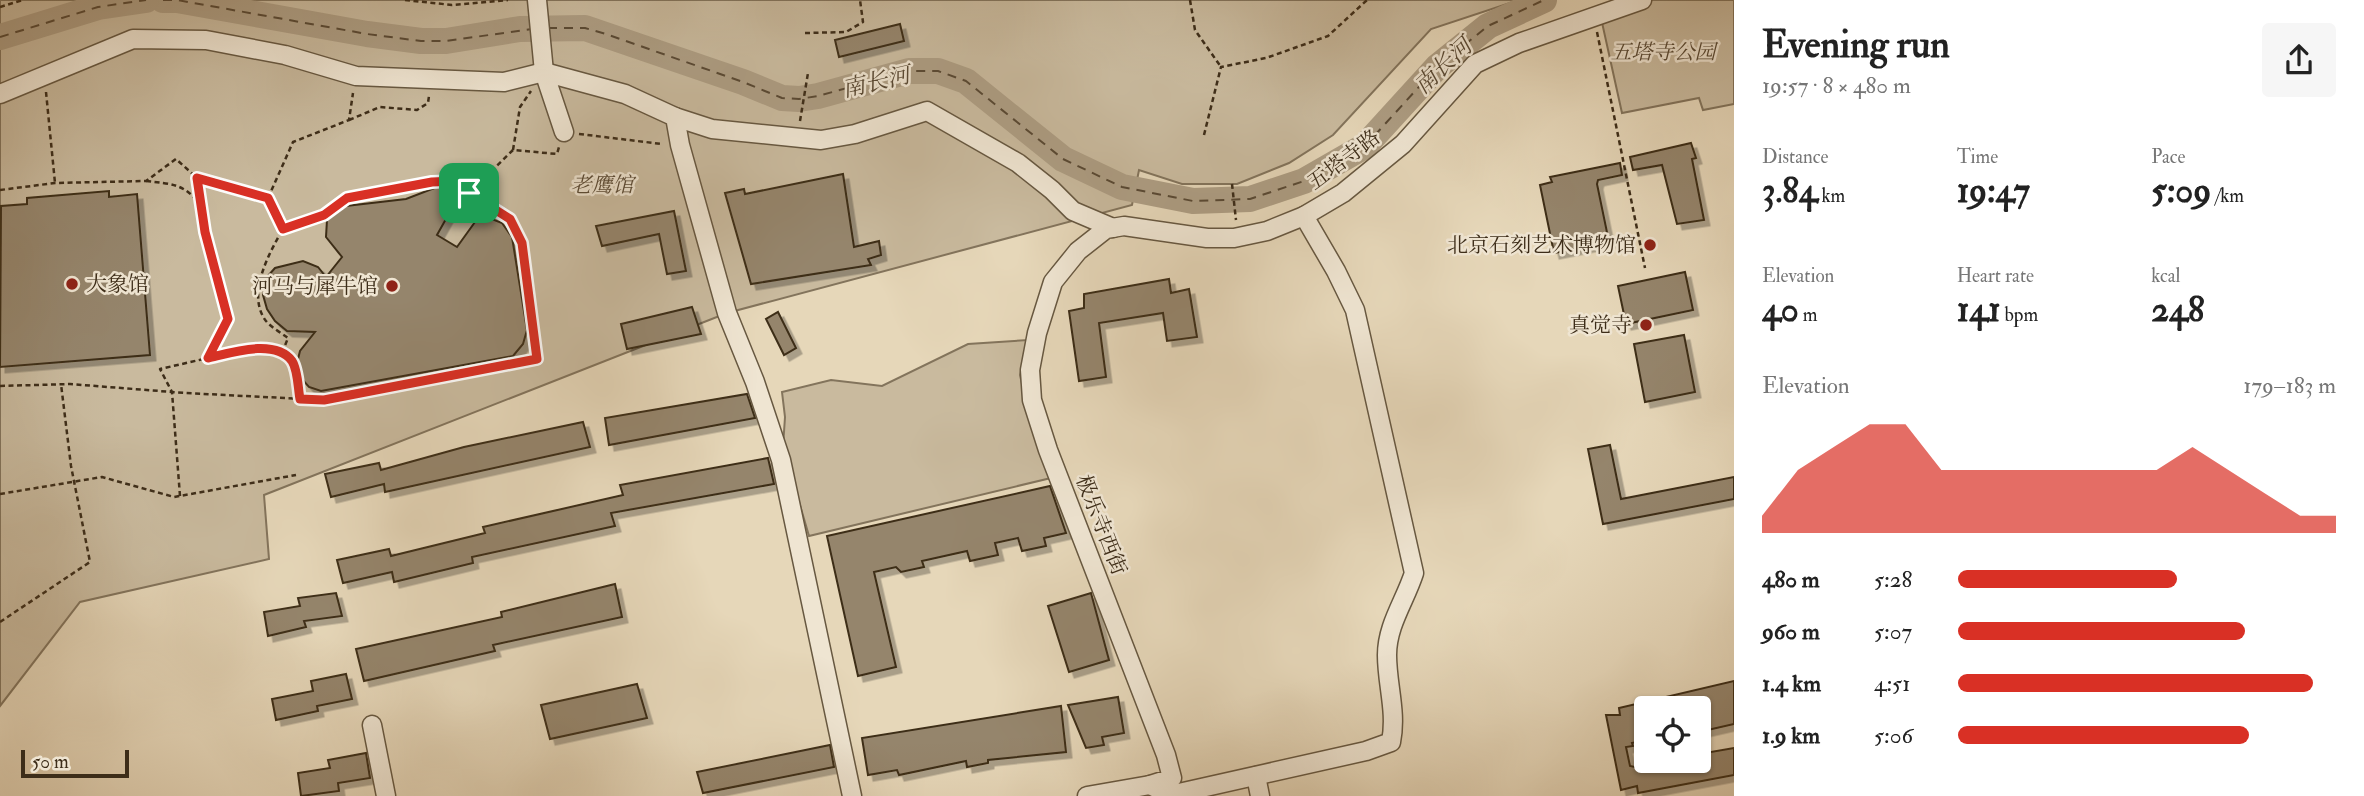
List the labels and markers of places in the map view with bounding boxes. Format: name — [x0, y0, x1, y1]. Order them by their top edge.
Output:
pin — [439, 163, 499, 223]
place label: 北京石刻艺术博物馆 — [1447, 232, 1636, 259]
marker: 北京石刻艺术博物馆 — [1642, 237, 1658, 253]
place label: 大象馆 — [86, 271, 149, 298]
place label: 河马与犀牛馆 — [252, 273, 378, 300]
marker: 大象馆 — [64, 276, 80, 292]
marker: 河马与犀牛馆 — [384, 278, 400, 294]
place label: 真觉寺 — [1569, 312, 1632, 339]
marker: 真觉寺 — [1638, 317, 1654, 333]

